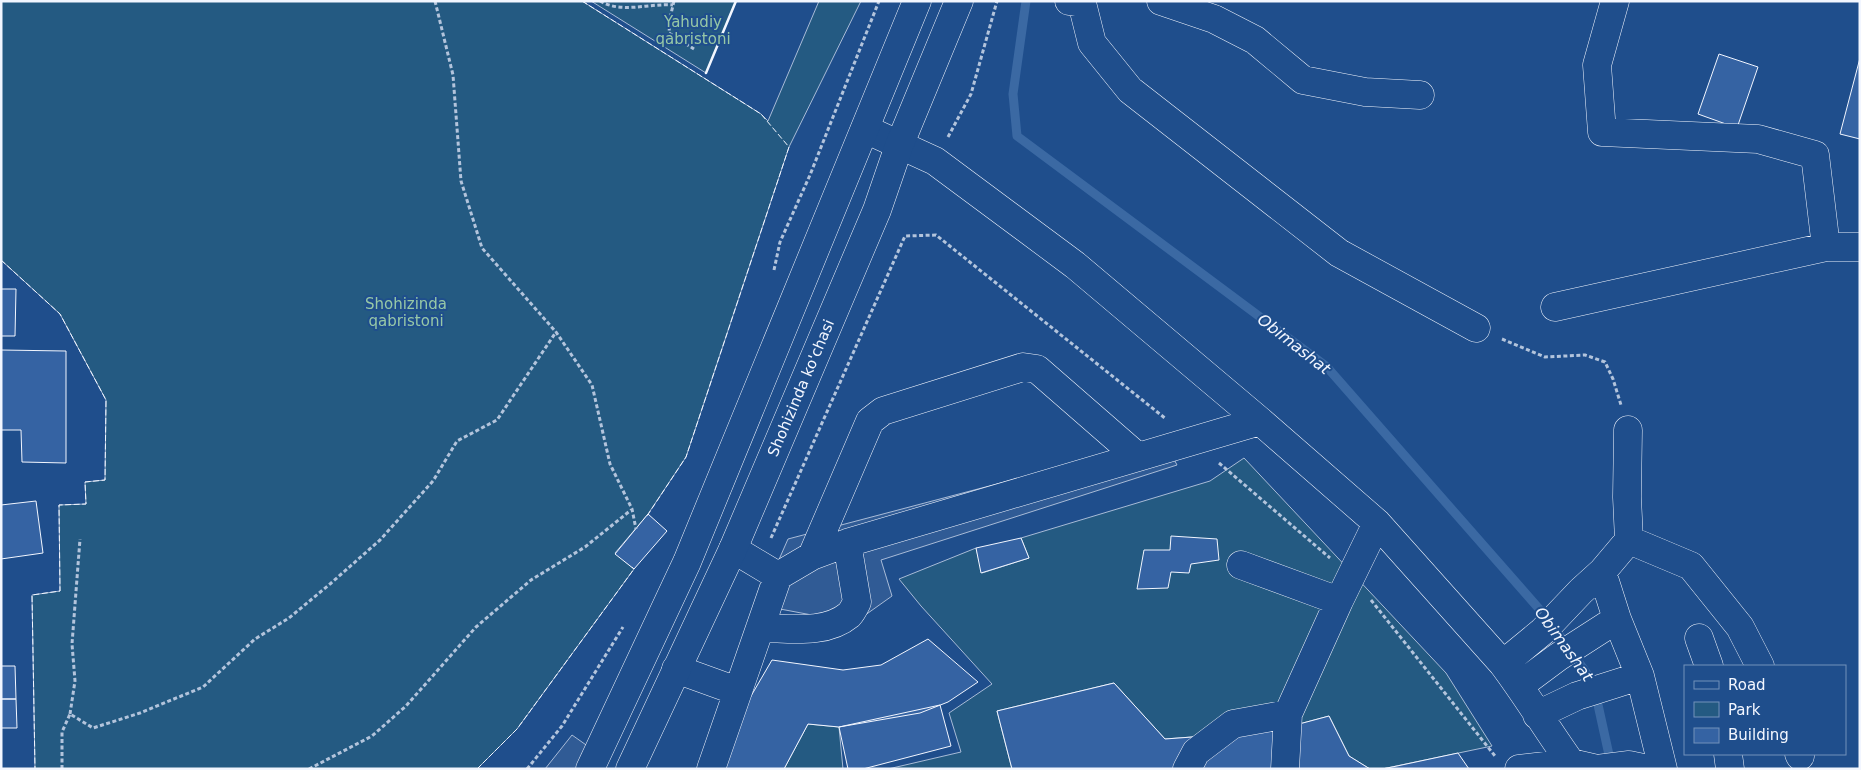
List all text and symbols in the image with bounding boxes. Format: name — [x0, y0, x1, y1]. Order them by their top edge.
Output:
park label: Yahudiy qabristoni — [655, 13, 731, 48]
park label: Shohizinda qabristoni — [365, 295, 447, 330]
water label: Obimashat — [1254, 310, 1335, 379]
street label: Shohizinda ko'chasi — [764, 317, 838, 459]
water label: Obimashat — [1531, 603, 1598, 685]
legend — [1684, 665, 1846, 755]
text: Road — [1728, 676, 1766, 694]
text: Park — [1728, 701, 1761, 719]
text: Building — [1728, 726, 1789, 744]

